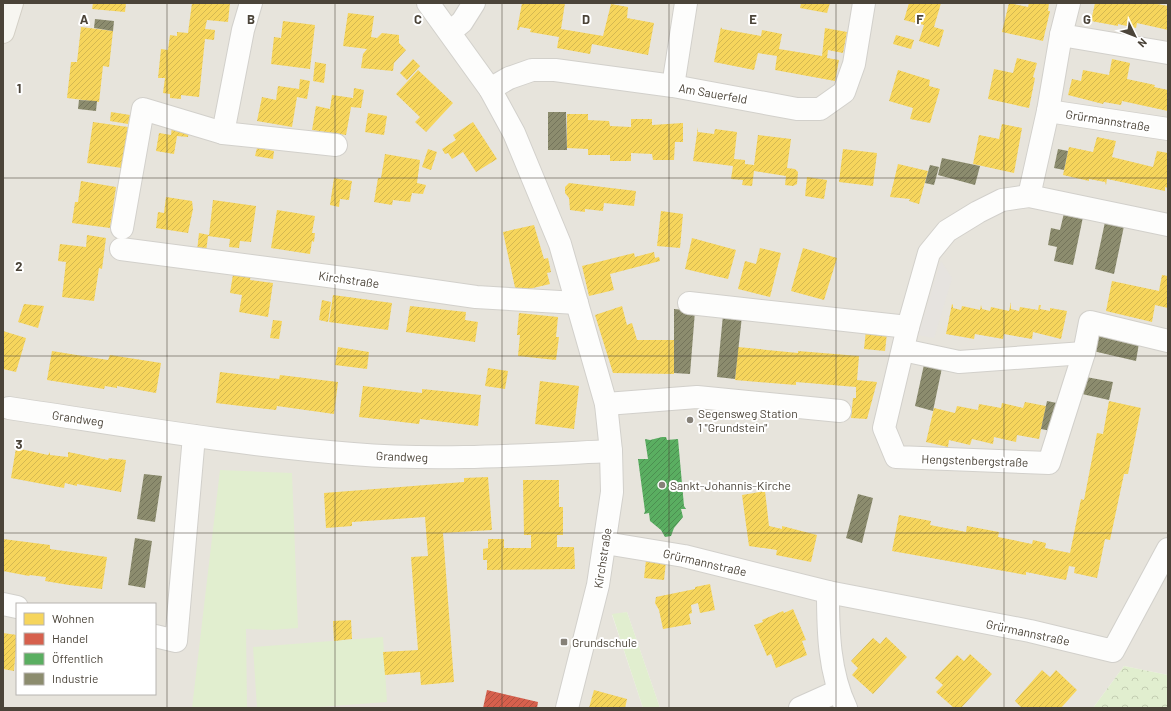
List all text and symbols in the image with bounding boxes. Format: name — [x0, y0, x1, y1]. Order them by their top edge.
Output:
text: A — [80, 11, 89, 27]
text: B — [247, 11, 255, 27]
text: C — [414, 11, 422, 27]
text: D — [582, 11, 590, 27]
text: E — [749, 11, 757, 27]
text: F — [916, 11, 924, 27]
text: G — [1083, 11, 1091, 27]
north arrow — [1115, 16, 1155, 56]
text: N — [1135, 36, 1150, 50]
text: 1 — [17, 80, 21, 96]
street label: Am Sauerfeld — [678, 80, 748, 106]
street label: Grürmannstraße — [1065, 106, 1151, 134]
text: 2 — [15, 258, 23, 274]
street label: Kirchstraße — [318, 268, 380, 290]
place label: Segensweg Station 1 "Grundstein" — [698, 406, 798, 434]
street label: Grandweg — [51, 407, 105, 429]
marker: Segensweg Station 1 "Grundstein" — [685, 415, 695, 425]
text: 3 — [15, 436, 23, 452]
street label: Grandweg — [376, 448, 428, 464]
street label: Hengstenbergstraße — [921, 451, 1029, 469]
place label: Sankt-Johannis-Kirche — [670, 478, 791, 492]
marker: Sankt-Johannis-Kirche — [657, 480, 667, 490]
street label: Kirchstraße — [590, 527, 614, 589]
street label: Grürmannstraße — [662, 546, 748, 578]
legend — [16, 603, 156, 695]
text: Wohnen — [52, 611, 94, 625]
street label: Grürmannstraße — [985, 616, 1071, 648]
text: Handel — [52, 631, 88, 645]
place label: Grundschule — [572, 635, 637, 649]
marker: Grundschule — [559, 637, 569, 647]
text: Öffentlich — [52, 651, 103, 665]
text: Industrie — [52, 671, 98, 685]

